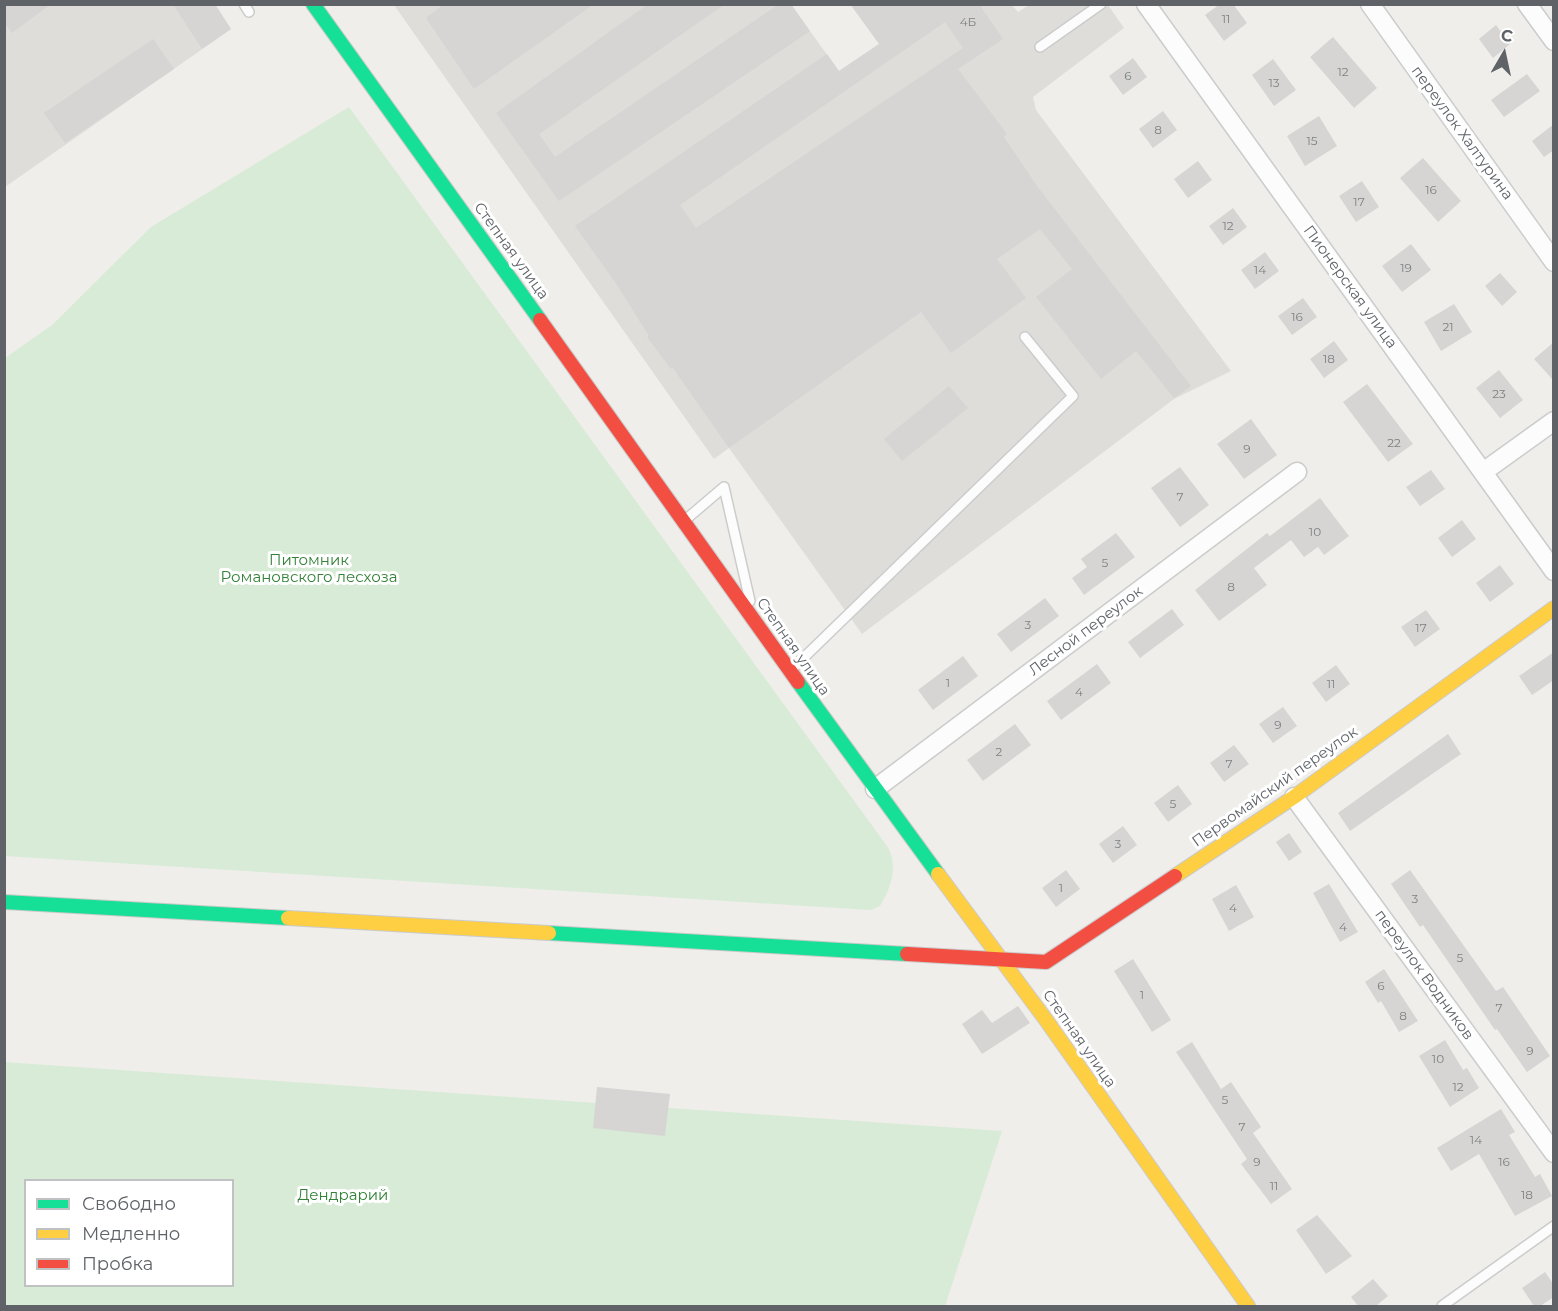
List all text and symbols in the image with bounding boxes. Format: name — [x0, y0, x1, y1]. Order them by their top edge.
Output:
house number: 11 — [1222, 12, 1230, 26]
house number: 4Б — [960, 15, 976, 29]
north arrow — [1474, 24, 1534, 84]
text: С — [1500, 25, 1514, 46]
street label: переулок Халтурина — [1407, 63, 1517, 203]
house number: 12 — [1337, 65, 1349, 79]
house number: 6 — [1124, 69, 1132, 83]
house number: 13 — [1268, 76, 1280, 90]
house number: 8 — [1154, 123, 1162, 137]
house number: 15 — [1306, 134, 1318, 148]
house number: 16 — [1425, 183, 1437, 197]
house number: 17 — [1353, 195, 1365, 209]
street label: Степная улица — [470, 199, 552, 303]
house number: 12 — [1222, 219, 1234, 233]
street label: Пионерская улица — [1299, 222, 1401, 352]
house number: 19 — [1400, 261, 1412, 275]
house number: 14 — [1254, 263, 1266, 277]
house number: 16 — [1291, 310, 1303, 324]
house number: 21 — [1442, 320, 1454, 334]
house number: 18 — [1323, 352, 1335, 366]
house number: 23 — [1492, 387, 1506, 401]
house number: 22 — [1387, 436, 1401, 450]
house number: 9 — [1243, 442, 1251, 456]
house number: 7 — [1176, 490, 1184, 504]
house number: 10 — [1309, 525, 1321, 539]
park label: Питомник Романовского лесхоза — [221, 552, 397, 587]
house number: 5 — [1102, 556, 1108, 570]
house number: 8 — [1227, 580, 1235, 594]
street label: Лесной переулок — [1025, 582, 1147, 680]
street label: Степная улица — [753, 595, 833, 699]
house number: 3 — [1025, 618, 1031, 632]
house number: 17 — [1415, 621, 1427, 635]
house number: 1 — [946, 676, 950, 690]
house number: 11 — [1327, 677, 1335, 691]
house number: 4 — [1075, 685, 1083, 699]
house number: 9 — [1274, 718, 1282, 732]
street label: Первомайский переулок — [1189, 723, 1361, 851]
house number: 2 — [996, 745, 1002, 759]
house number: 7 — [1225, 757, 1233, 771]
house number: 5 — [1170, 797, 1176, 811]
house number: 3 — [1115, 837, 1121, 851]
house number: 1 — [1059, 881, 1063, 895]
house number: 3 — [1412, 892, 1418, 906]
house number: 4 — [1229, 901, 1237, 915]
street label: переулок Водников — [1371, 906, 1477, 1044]
house number: 4 — [1339, 920, 1347, 934]
house number: 5 — [1457, 951, 1463, 965]
house number: 6 — [1377, 979, 1385, 993]
street label: Степная улица — [1039, 987, 1119, 1091]
house number: 1 — [1140, 988, 1144, 1002]
house number: 7 — [1495, 1001, 1503, 1015]
house number: 8 — [1399, 1009, 1407, 1023]
house number: 9 — [1526, 1044, 1534, 1058]
house number: 10 — [1432, 1052, 1444, 1066]
house number: 12 — [1452, 1080, 1464, 1094]
house number: 5 — [1222, 1093, 1228, 1107]
house number: 7 — [1238, 1120, 1246, 1134]
house number: 14 — [1470, 1133, 1482, 1147]
house number: 9 — [1253, 1155, 1261, 1169]
house number: 16 — [1498, 1155, 1510, 1169]
legend — [24, 1179, 234, 1287]
house number: 11 — [1270, 1179, 1278, 1193]
park label: Дендрарий — [298, 1187, 388, 1205]
house number: 18 — [1521, 1188, 1533, 1202]
text: Свободно — [82, 1193, 176, 1215]
text: Медленно — [82, 1223, 180, 1245]
text: Пробка — [82, 1253, 153, 1275]

